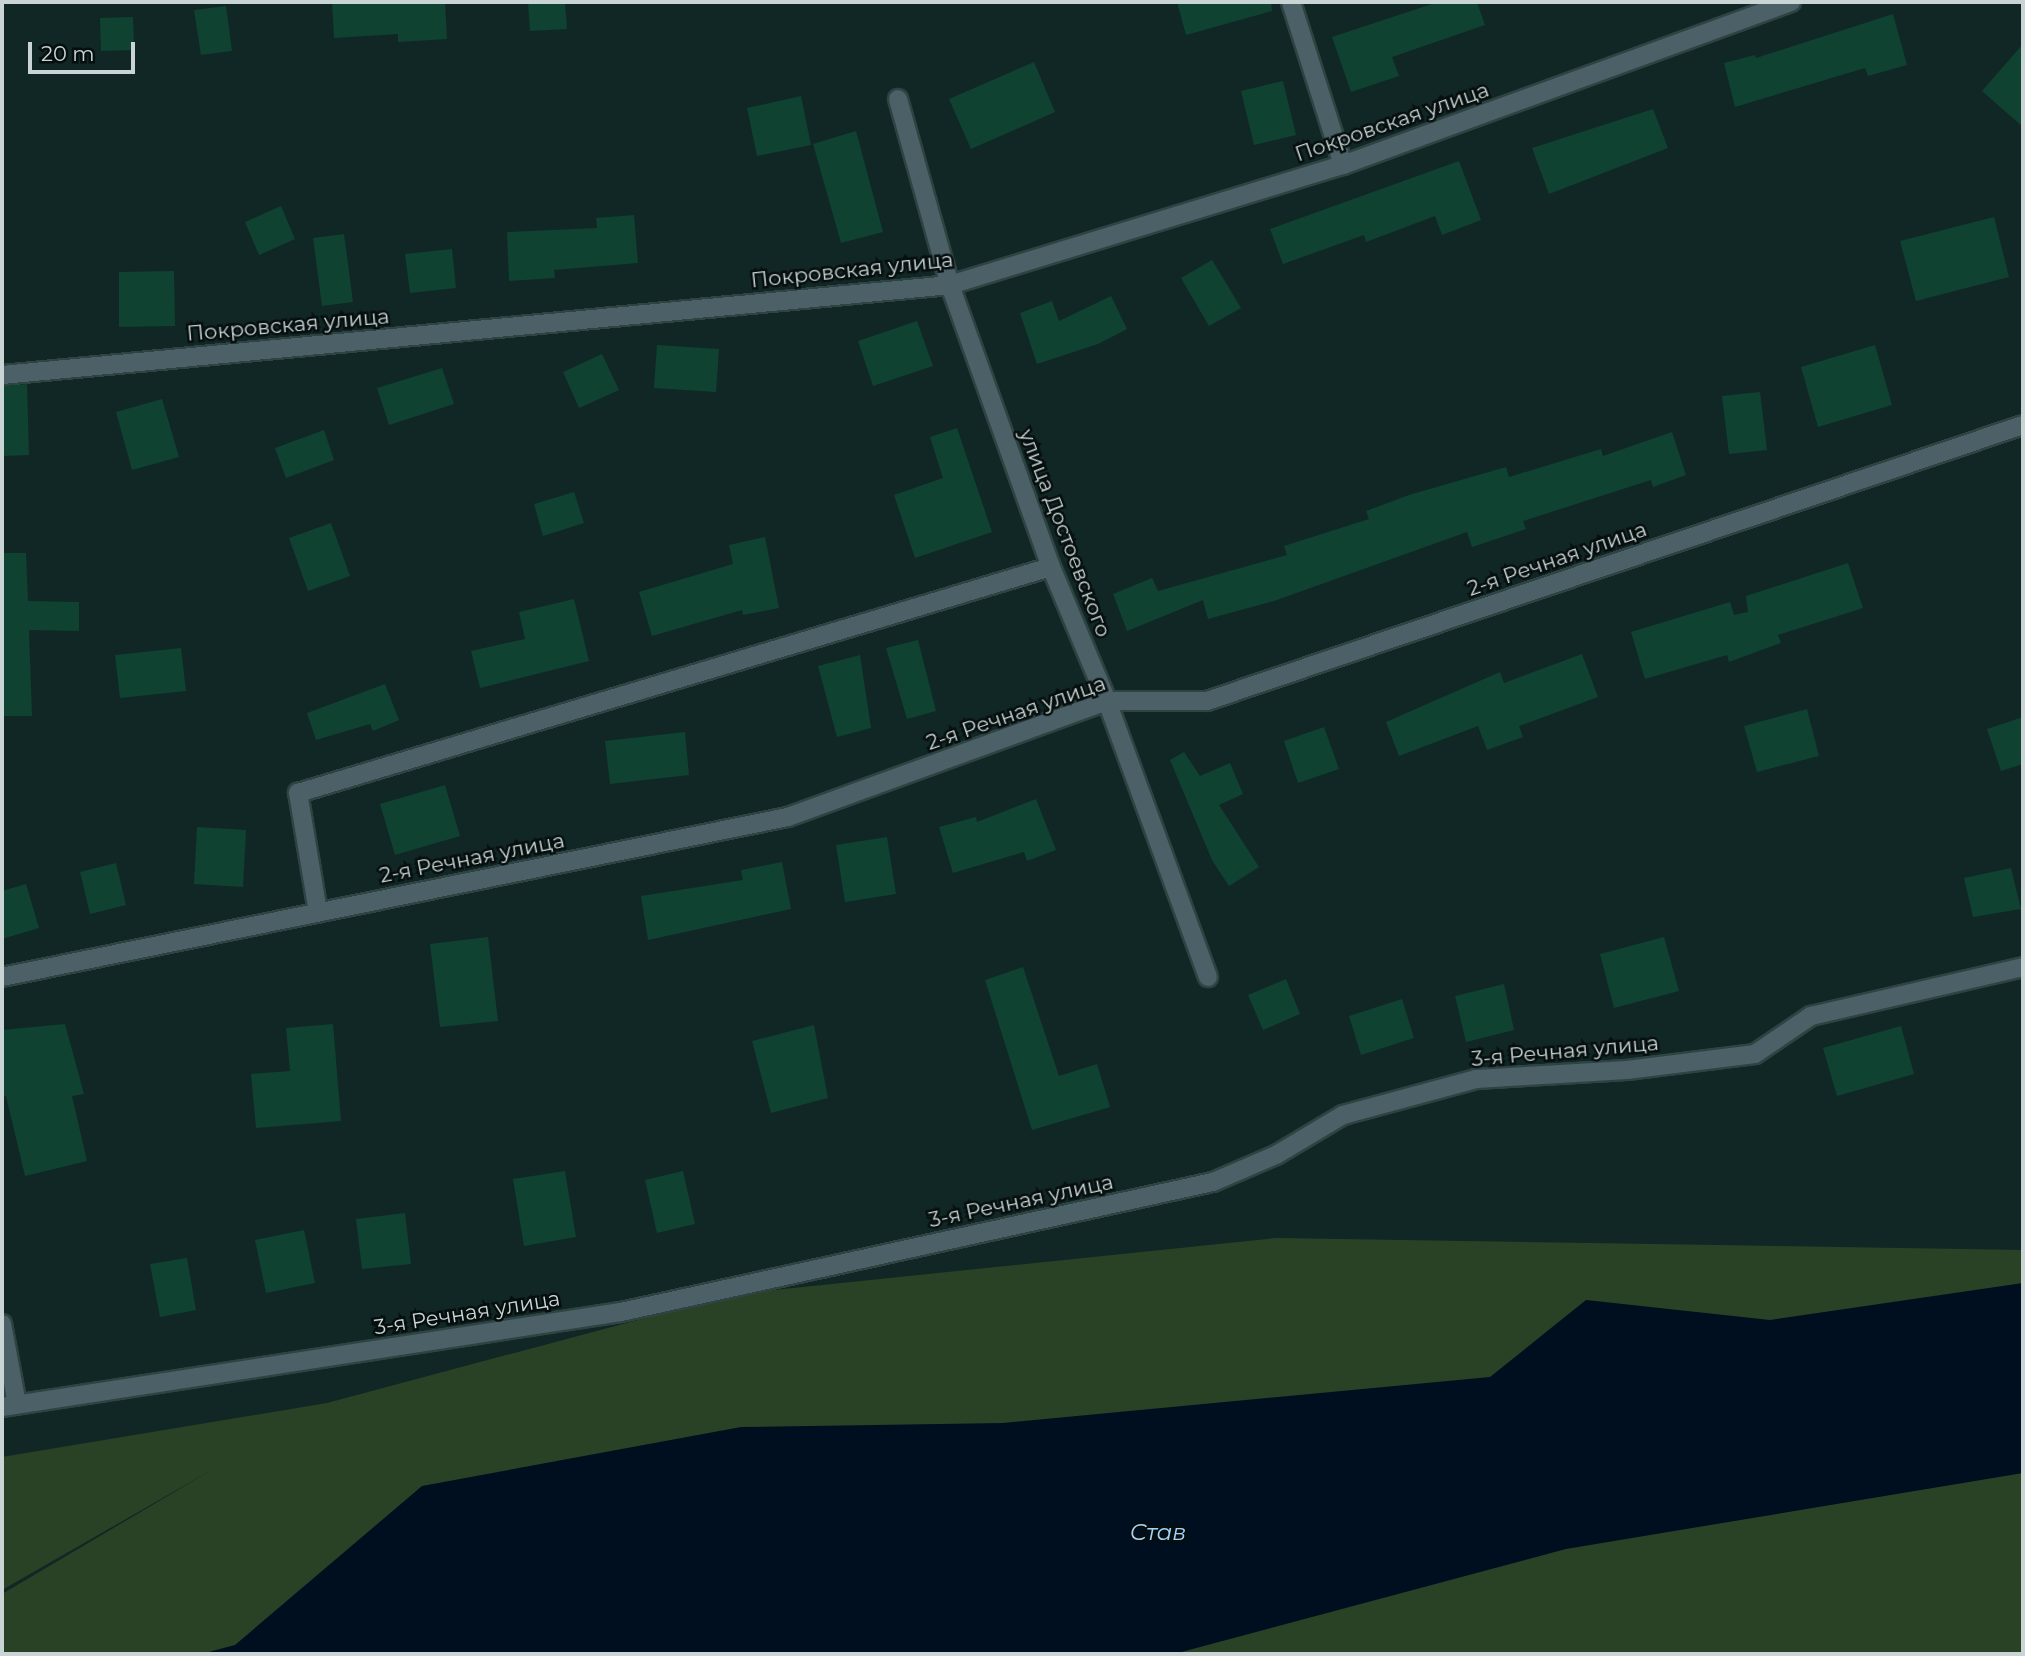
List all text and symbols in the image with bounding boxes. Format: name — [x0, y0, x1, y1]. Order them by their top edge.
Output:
scale bar — [32, 28, 138, 72]
text: 20 m — [41, 41, 95, 66]
street label: Покровская улица — [1292, 77, 1492, 167]
street label: Покровская улица — [750, 247, 954, 293]
street label: Покровская улица — [186, 304, 390, 346]
street label: улица Достоевского — [1014, 425, 1116, 641]
street label: 2-я Речная улица — [1464, 516, 1650, 602]
street label: 2-я Речная улица — [923, 670, 1109, 756]
street label: 2-я Речная улица — [377, 828, 567, 888]
street label: 3-я Речная улица — [1470, 1030, 1660, 1072]
street label: 3-я Речная улица — [926, 1169, 1116, 1233]
street label: 3-я Речная улица — [372, 1286, 562, 1340]
water label: Став — [1130, 1518, 1186, 1546]

